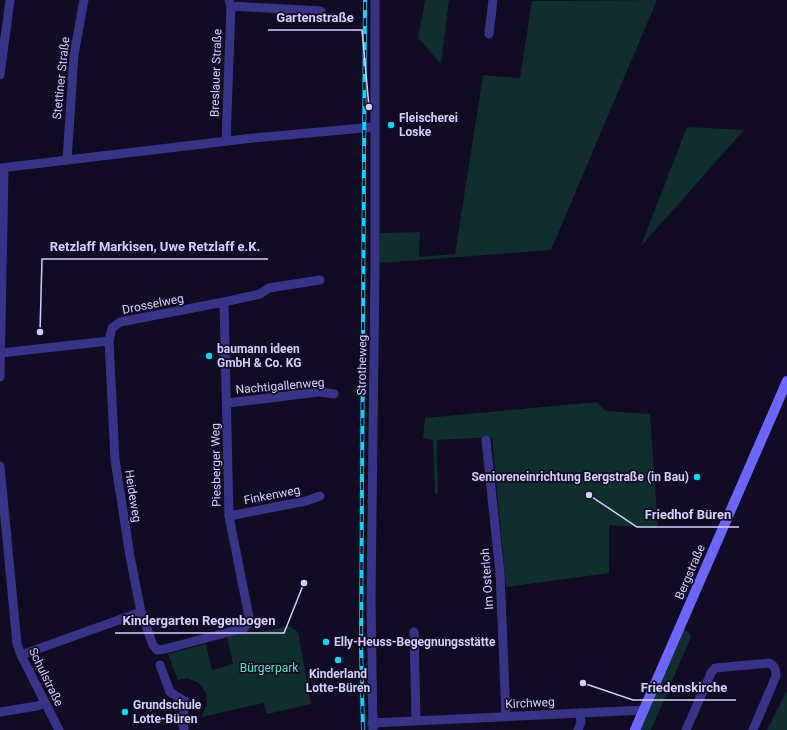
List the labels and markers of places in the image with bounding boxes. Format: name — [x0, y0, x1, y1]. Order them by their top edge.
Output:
callout: Gartenstraße — [268, 5, 362, 30]
place label: Fleischerei Loske — [399, 111, 458, 139]
marker: Fleischerei Loske — [386, 120, 396, 130]
callout: Retzlaff Markisen, Uwe Retzlaff e.K. — [42, 234, 268, 259]
place label: baumann ideen GmbH & Co. KG — [217, 342, 301, 370]
marker: baumann ideen GmbH & Co. KG — [204, 351, 214, 361]
place label: Senioreneinrichtung Bergstraße (in Bau) — [471, 470, 689, 484]
marker: Senioreneinrichtung Bergstraße (in Bau) — [692, 472, 702, 482]
callout: Friedhof Büren — [637, 502, 739, 527]
callout: Kindergarten Regenbogen — [115, 608, 284, 633]
place label: Elly-Heuss-Begegnungsstätte — [334, 635, 496, 649]
marker: Elly-Heuss-Begegnungsstätte — [321, 637, 331, 647]
marker: Kinderland Lotte-Büren — [333, 655, 343, 665]
place label: Kinderland Lotte-Büren — [306, 667, 371, 695]
callout: Friedenskirche — [633, 675, 736, 700]
place label: Grundschule Lotte-Büren — [133, 698, 202, 726]
marker: Grundschule Lotte-Büren — [120, 707, 130, 717]

